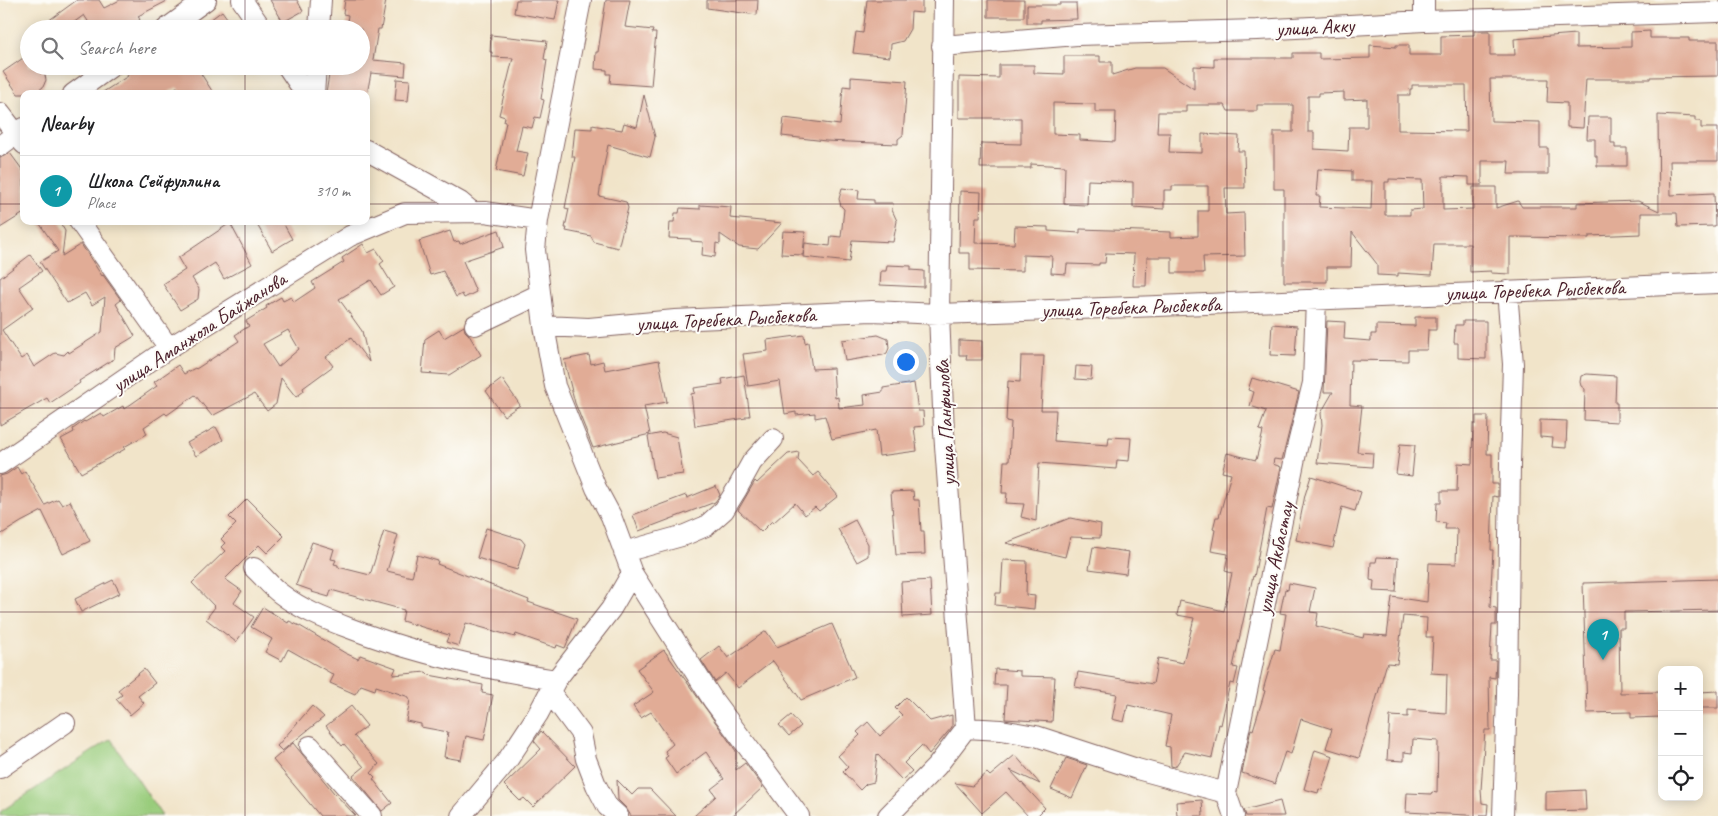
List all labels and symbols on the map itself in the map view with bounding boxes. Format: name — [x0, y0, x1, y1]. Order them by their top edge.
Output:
street label: улица Акку — [1273, 12, 1357, 42]
street label: улица Аманжола Байжанова — [105, 265, 293, 399]
street label: улица Торебека Рысбекова — [1443, 274, 1628, 306]
street label: улица Торебека Рысбекова — [1039, 291, 1224, 323]
street label: улица Торебека Рысбекова — [634, 301, 819, 337]
your location — [893, 349, 919, 375]
street label: улица Панфилова — [929, 357, 961, 489]
street label: улица Акбастау — [1250, 498, 1300, 618]
pin: 1 — [1587, 619, 1619, 660]

